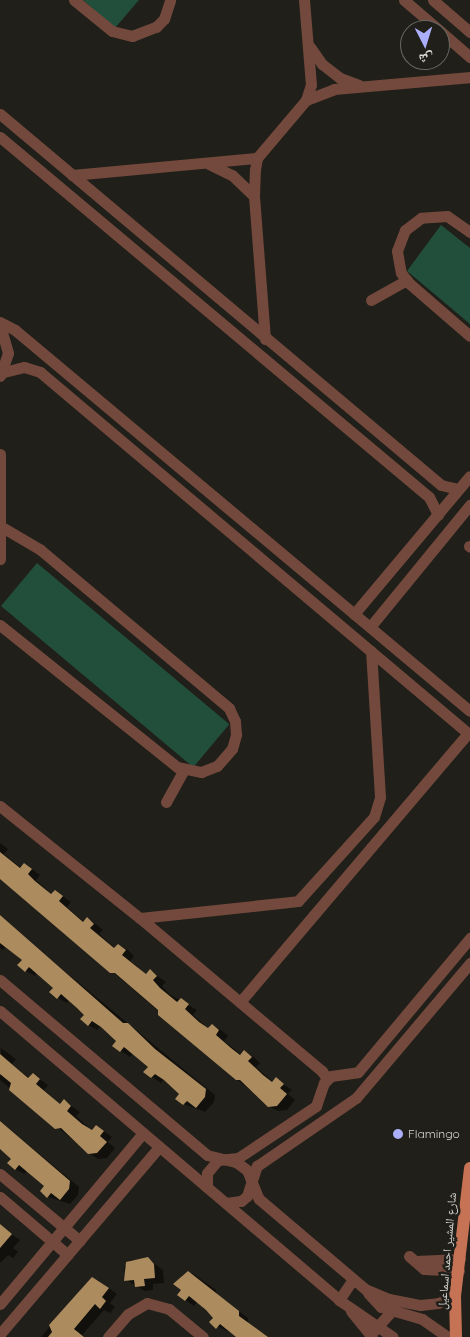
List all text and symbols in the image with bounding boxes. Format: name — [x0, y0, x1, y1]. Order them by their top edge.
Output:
north arrow — [400, 20, 450, 70]
text: ش — [418, 49, 434, 69]
place label: Flamingo — [408, 1127, 460, 1141]
marker: Flamingo — [392, 1128, 404, 1140]
street label: شارع المشير احمد اسماعيل — [435, 1192, 459, 1310]

